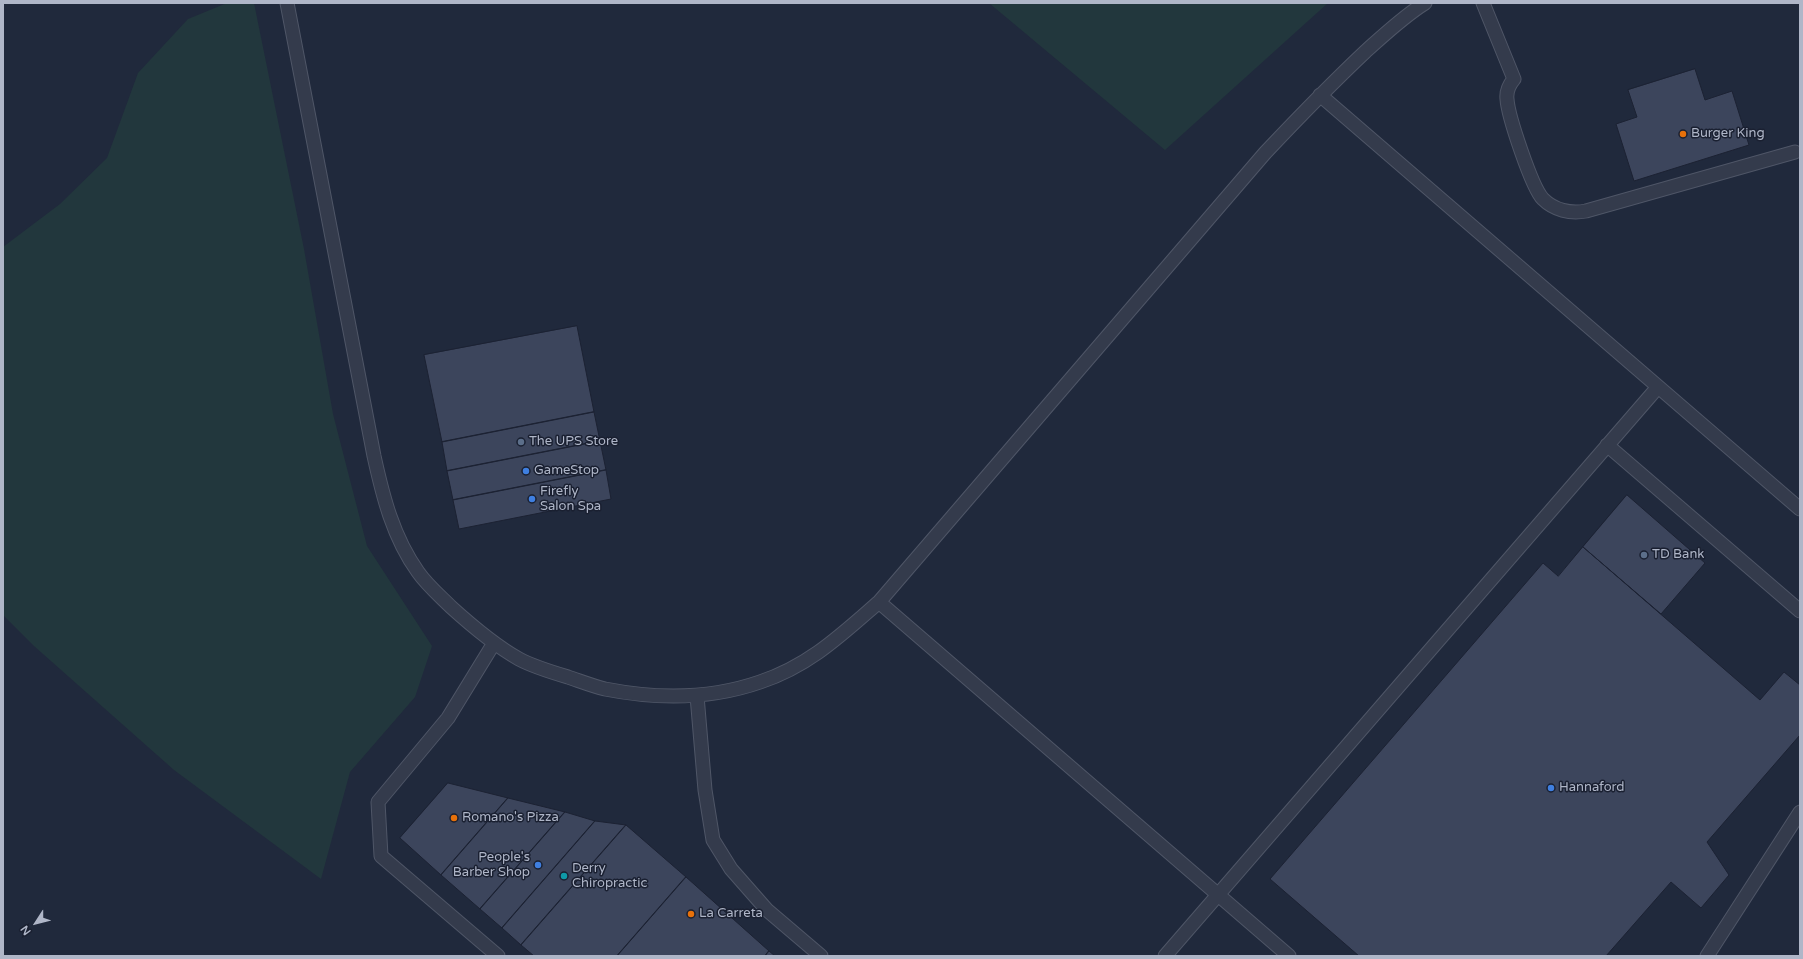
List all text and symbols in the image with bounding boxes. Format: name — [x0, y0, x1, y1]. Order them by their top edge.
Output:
place label: Burger King — [1691, 126, 1765, 142]
marker: Burger King — [1678, 129, 1688, 139]
place label: The UPS Store — [529, 434, 618, 450]
marker: The UPS Store — [516, 437, 526, 447]
place label: GameStop — [534, 463, 599, 479]
marker: GameStop — [521, 466, 531, 476]
place label: Firefly Salon Spa — [540, 484, 601, 515]
marker: Firefly Salon Spa — [527, 494, 537, 504]
place label: TD Bank — [1652, 547, 1704, 563]
marker: TD Bank — [1639, 550, 1649, 560]
place label: Hannaford — [1559, 780, 1625, 796]
marker: Hannaford — [1546, 783, 1556, 793]
place label: Romano's Pizza — [462, 810, 559, 826]
marker: Romano's Pizza — [449, 813, 459, 823]
place label: People's Barber Shop — [453, 850, 530, 881]
marker: People's Barber Shop — [533, 860, 543, 870]
place label: Derry Chiropractic — [572, 861, 647, 892]
marker: Derry Chiropractic — [559, 871, 569, 881]
north arrow — [16, 903, 56, 943]
place label: La Carreta — [699, 906, 763, 922]
marker: La Carreta — [686, 909, 696, 919]
text: N — [18, 923, 34, 938]

